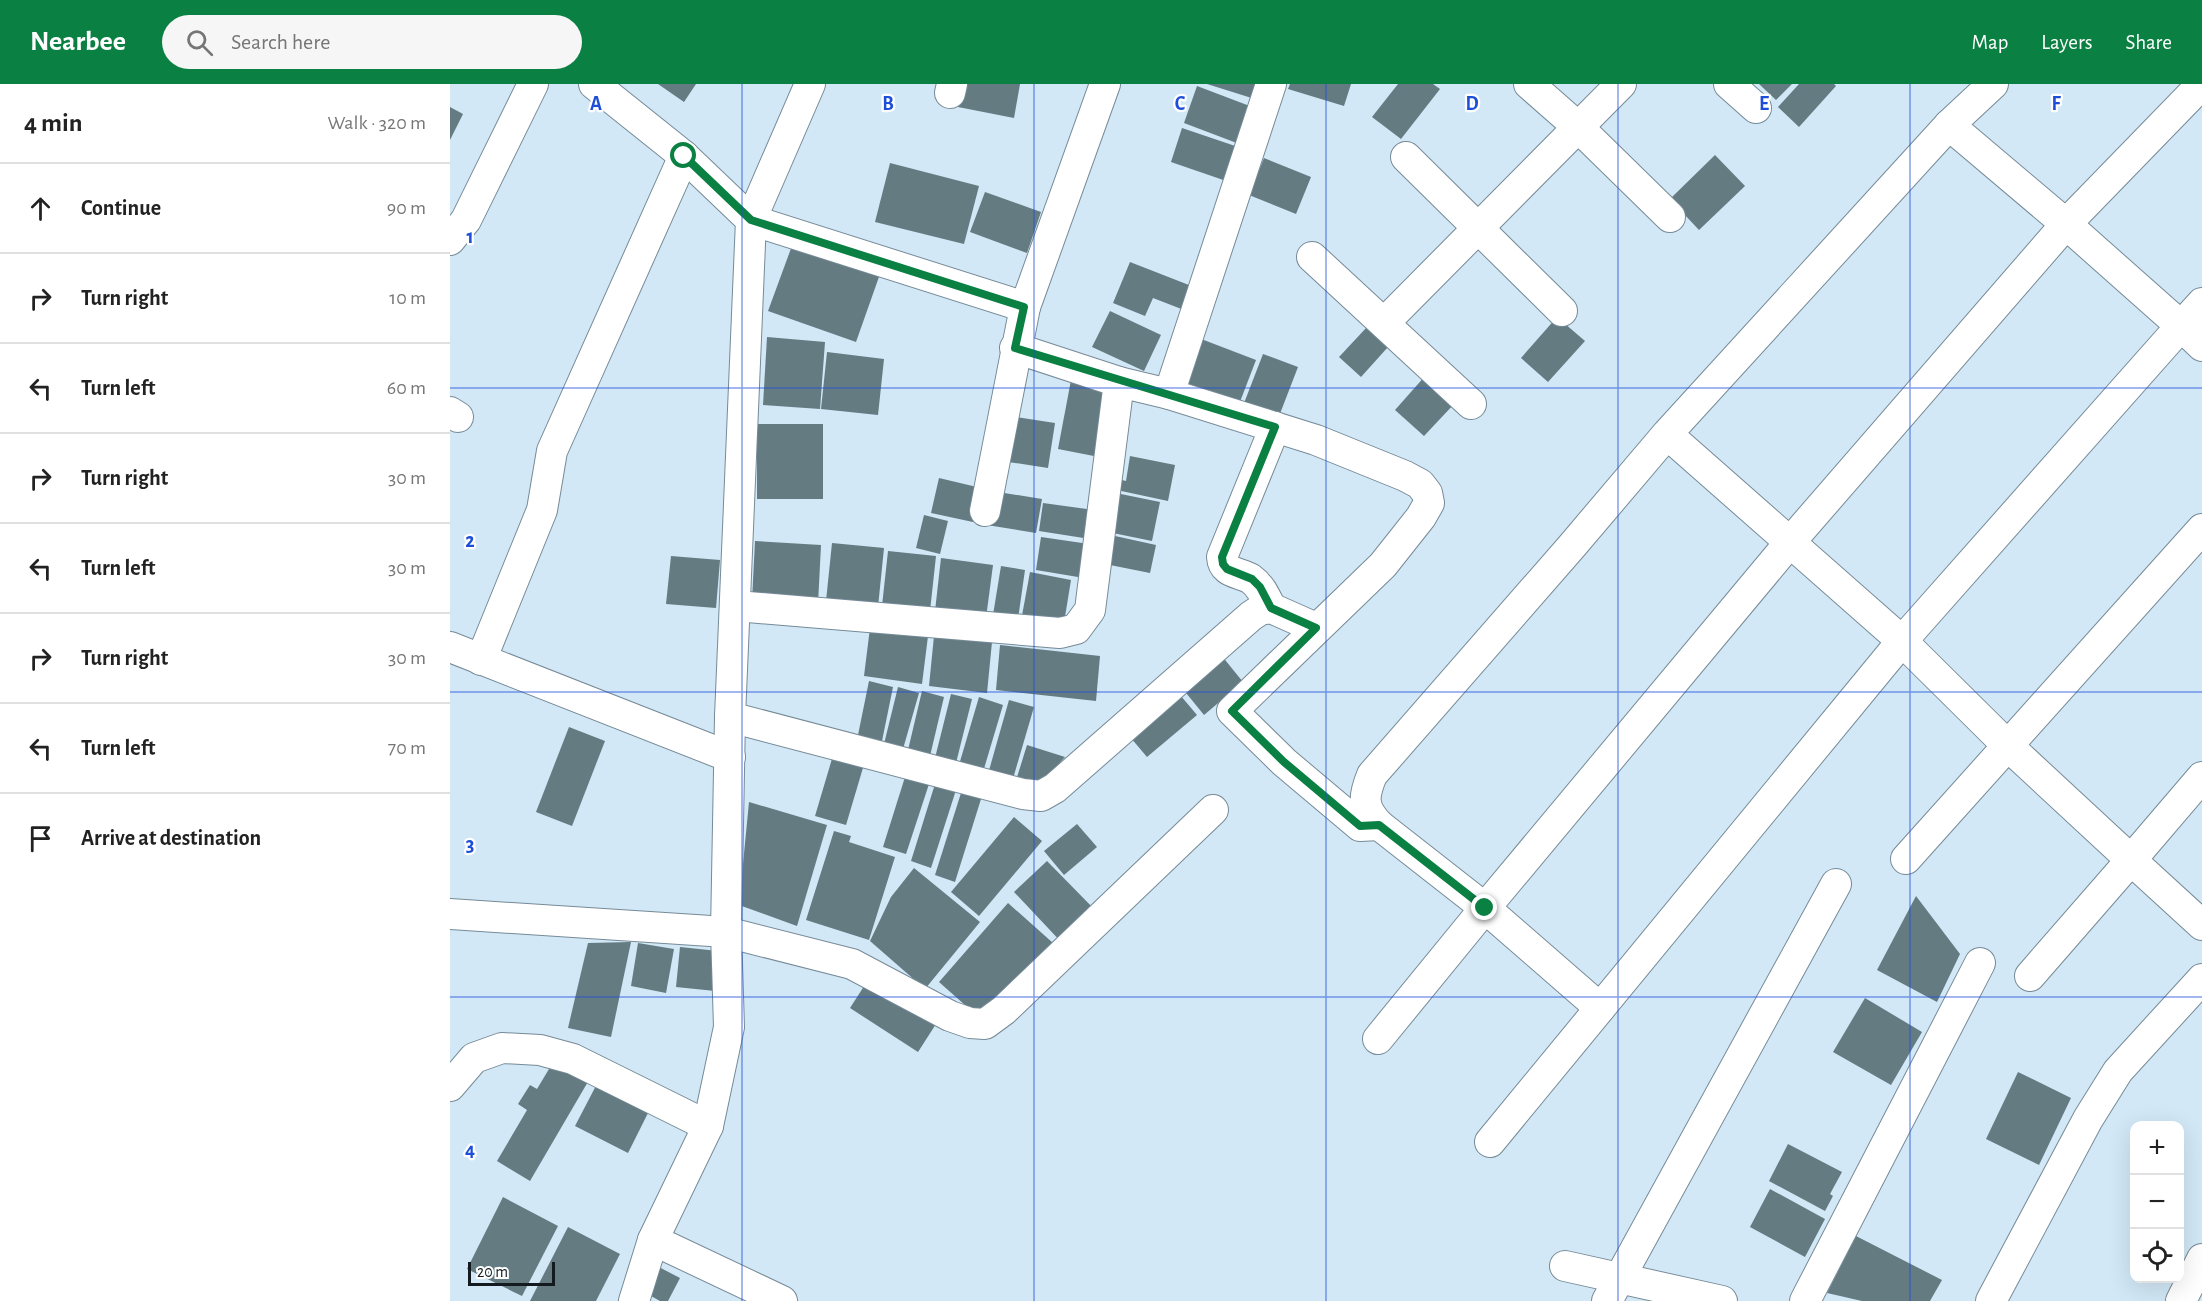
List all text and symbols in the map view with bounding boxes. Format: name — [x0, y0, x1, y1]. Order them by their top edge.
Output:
search box — [162, 15, 582, 69]
icon: search — [183, 26, 216, 59]
text: Nearbee — [30, 28, 126, 56]
text: Search here — [231, 31, 330, 53]
text: Map — [1972, 32, 2008, 53]
text: Layers — [2041, 32, 2092, 53]
text: Share — [2125, 32, 2172, 53]
text: A — [590, 94, 602, 114]
text: B — [882, 94, 894, 114]
text: C — [1175, 94, 1186, 114]
text: D — [1465, 94, 1479, 114]
text: E — [1759, 94, 1769, 114]
text: F — [2051, 94, 2061, 114]
text: 4 min — [24, 110, 83, 136]
text: Walk · 320 m — [328, 113, 426, 133]
route start — [670, 142, 696, 168]
icon: ahead — [24, 192, 57, 225]
text: Continue — [81, 197, 161, 219]
text: 90 m — [387, 198, 426, 218]
text: 1 — [466, 227, 474, 247]
icon: right — [24, 282, 57, 315]
text: Turn right — [81, 287, 168, 309]
text: 10 m — [389, 288, 426, 308]
icon: left — [24, 372, 57, 405]
text: Turn left — [81, 377, 155, 399]
text: 60 m — [387, 378, 426, 398]
icon: right — [24, 462, 57, 495]
text: Turn right — [81, 467, 168, 489]
text: 30 m — [388, 468, 426, 488]
text: 2 — [465, 531, 475, 551]
icon: left — [24, 552, 57, 585]
text: Turn left — [81, 557, 155, 579]
text: 30 m — [388, 558, 426, 578]
icon: right — [24, 642, 57, 675]
text: Turn right — [81, 647, 168, 669]
text: 30 m — [388, 648, 426, 668]
icon: left — [24, 732, 57, 765]
text: Turn left — [81, 737, 155, 759]
text: 70 m — [388, 738, 426, 758]
icon: arrive — [24, 822, 57, 855]
text: Arrive at destination — [81, 827, 261, 849]
text: 3 — [466, 835, 474, 855]
route end — [1471, 894, 1497, 920]
map controls — [2130, 1121, 2184, 1283]
button: + — [2130, 1121, 2184, 1175]
text: 4 — [465, 1140, 475, 1160]
button: − — [2130, 1175, 2184, 1229]
button: locate — [2130, 1229, 2184, 1283]
scale bar — [468, 1259, 555, 1286]
text: 20 m — [477, 1264, 508, 1280]

